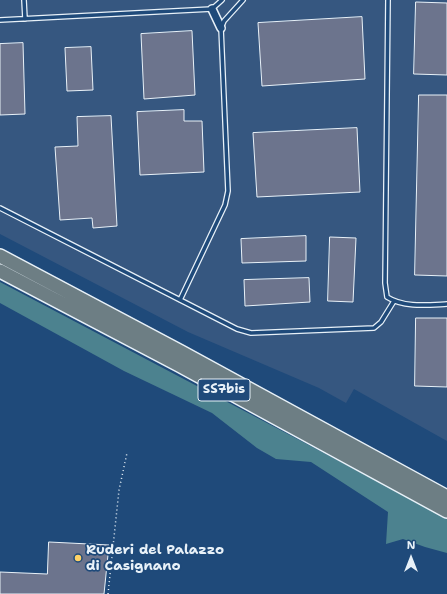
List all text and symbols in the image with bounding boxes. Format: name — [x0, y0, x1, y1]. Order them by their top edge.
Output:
road number: SS7bis — [198, 379, 250, 401]
north arrow — [391, 538, 431, 578]
text: N — [407, 538, 415, 553]
place label: Ruderi del Palazzo di Casignano — [86, 542, 224, 574]
marker: Ruderi del Palazzo di Casignano — [73, 553, 83, 563]

